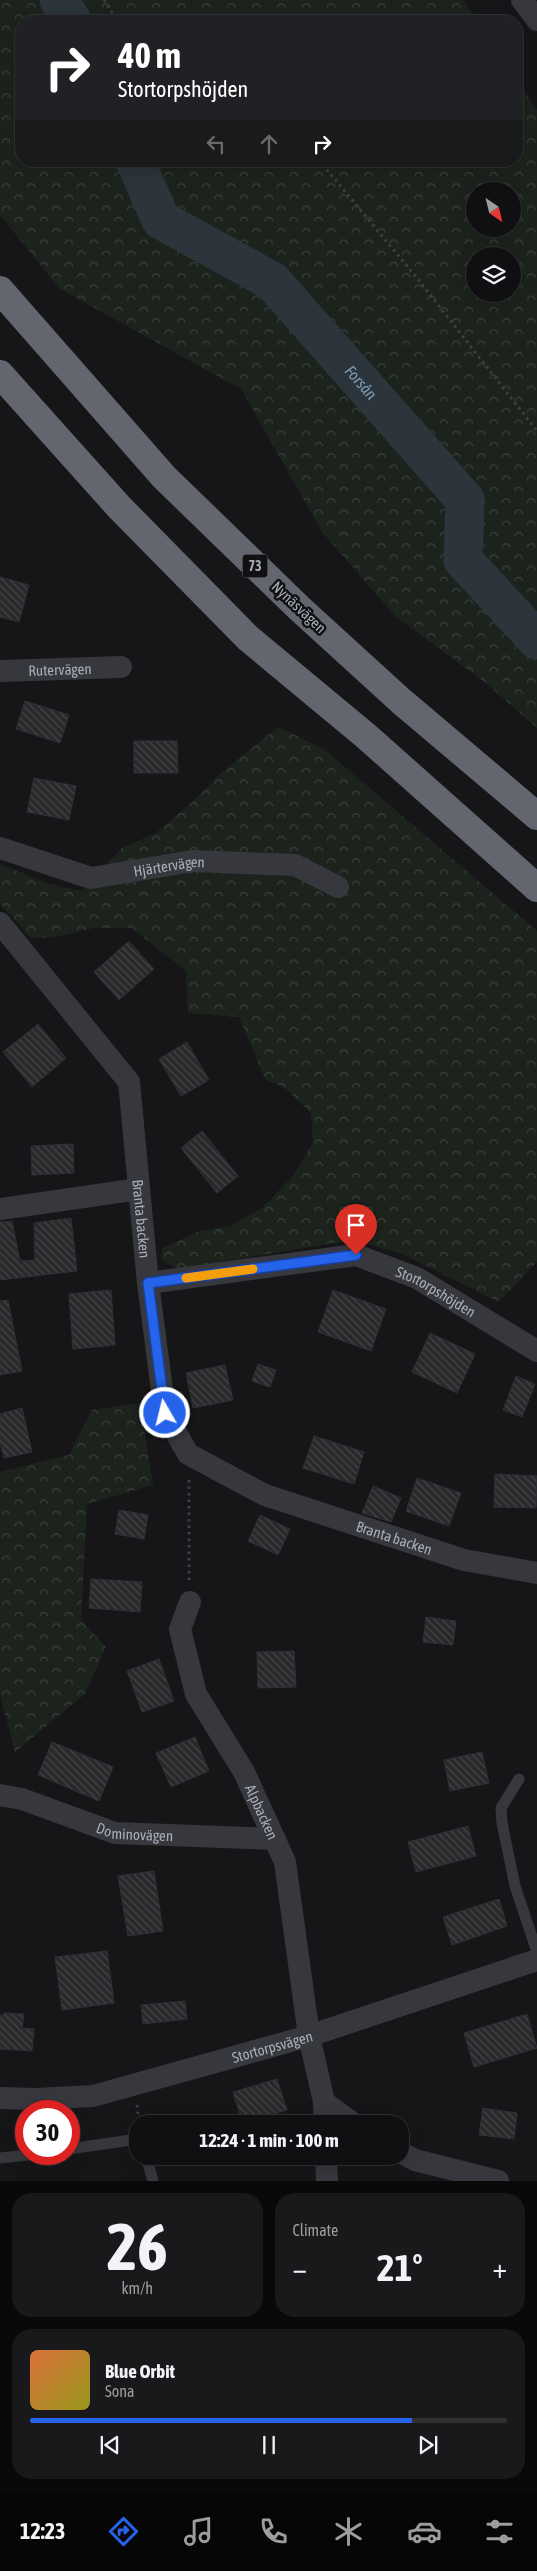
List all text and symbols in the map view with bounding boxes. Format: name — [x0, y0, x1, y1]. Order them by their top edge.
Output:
icon: right — [35, 35, 100, 100]
text: 40 m — [118, 35, 181, 75]
text: Stortorpshöjden — [118, 76, 248, 102]
icon: left — [202, 130, 230, 158]
icon: ahead — [255, 130, 283, 158]
icon: right — [308, 130, 336, 158]
north arrow — [466, 182, 521, 238]
map controls — [466, 182, 521, 302]
button: layers — [466, 247, 521, 302]
water label: Forsån — [341, 361, 381, 403]
road number: 73 — [242, 554, 268, 578]
street label: Nynäsvägen — [268, 578, 330, 636]
street label: Rutervägen — [28, 659, 92, 679]
street label: Hjärtervägen — [132, 852, 205, 879]
street label: Branta backen — [130, 1179, 154, 1259]
pin — [335, 1204, 377, 1255]
icon: arrive — [342, 1211, 370, 1239]
street label: Stortorpshöjden — [394, 1262, 479, 1320]
position arrow — [138, 1386, 190, 1438]
street label: Branta backen — [354, 1517, 434, 1558]
street label: Alpbacken — [242, 1782, 282, 1842]
street label: Dominovägen — [94, 1819, 173, 1844]
street label: Stortorpsvägen — [230, 2027, 314, 2066]
speed limit sign: 30 — [15, 2100, 80, 2165]
text: 12:24 · 1 min · 100 m — [199, 2129, 339, 2151]
text: 26 — [107, 2209, 168, 2284]
text: Climate — [293, 2221, 338, 2239]
text: 21° — [377, 2246, 423, 2289]
text: − — [293, 2252, 307, 2284]
text: + — [492, 2252, 507, 2284]
text: km/h — [121, 2279, 153, 2297]
text: Blue Orbit — [105, 2360, 175, 2382]
text: Sona — [105, 2382, 134, 2400]
icon: previous — [96, 2431, 124, 2459]
icon: pause — [255, 2431, 283, 2459]
icon: next — [414, 2431, 442, 2459]
icon: directions — [106, 2514, 141, 2549]
icon: music — [181, 2514, 216, 2549]
icon: phone — [256, 2514, 291, 2549]
icon: climate — [331, 2514, 366, 2549]
icon: car — [407, 2514, 442, 2549]
icon: filters — [482, 2514, 517, 2549]
text: 12:23 — [20, 2518, 65, 2544]

